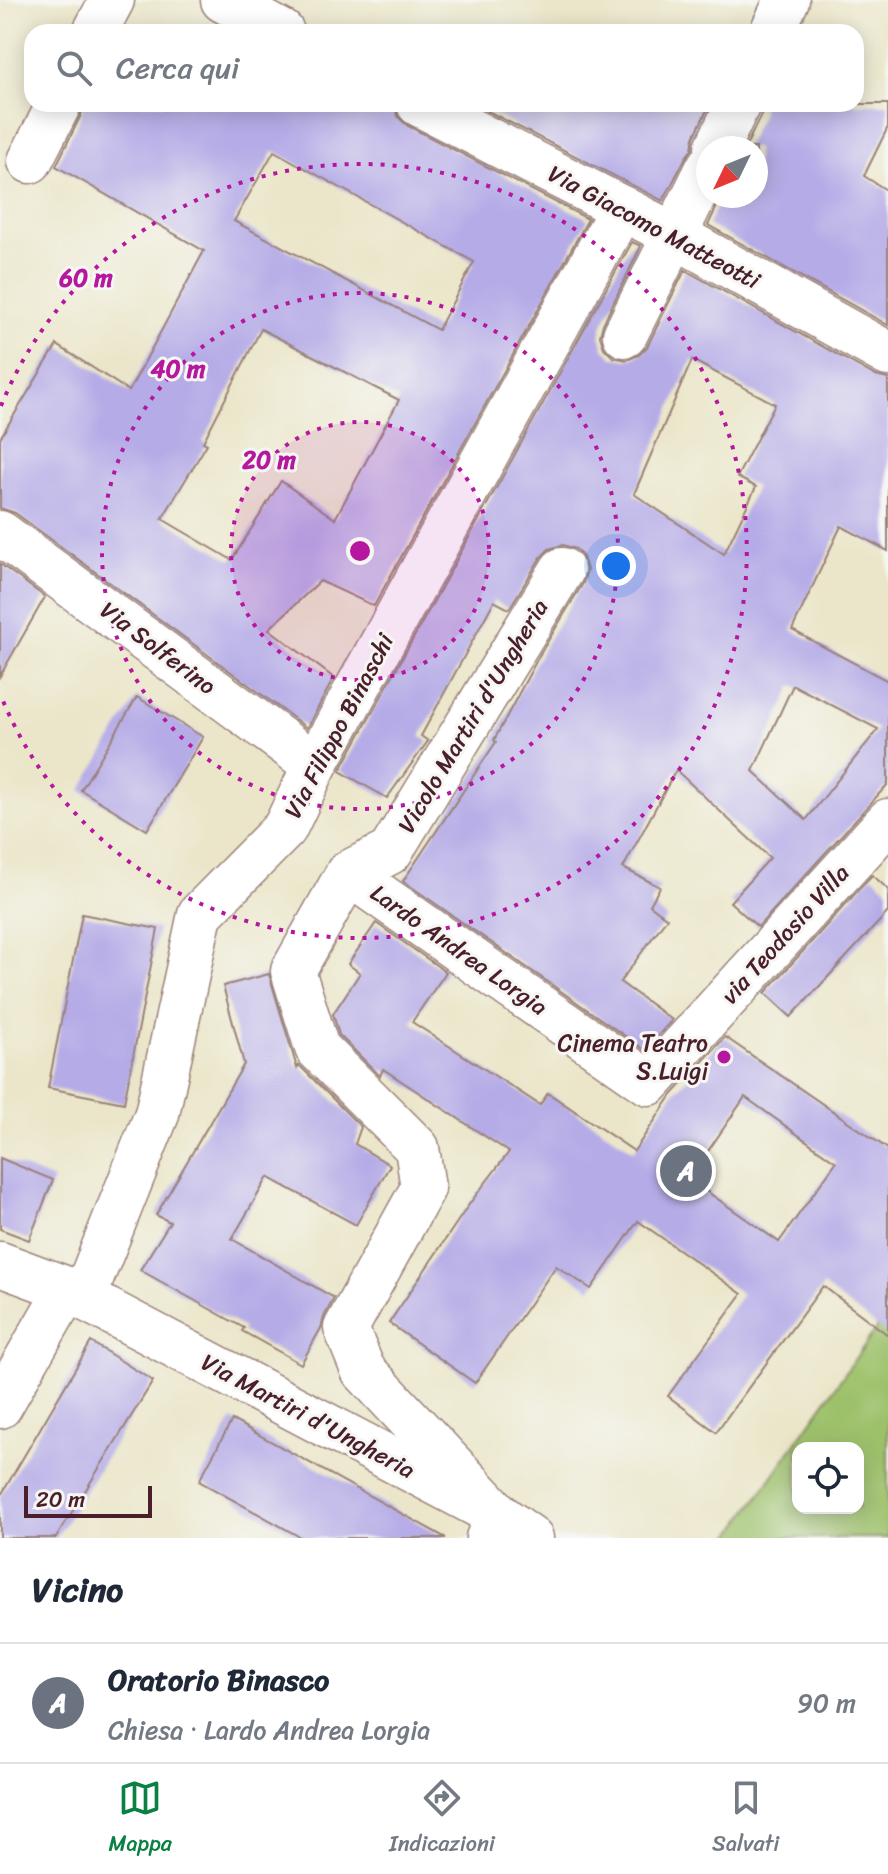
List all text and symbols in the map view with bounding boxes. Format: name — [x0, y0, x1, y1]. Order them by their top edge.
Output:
search box — [24, 24, 864, 112]
text: Cerca qui — [116, 41, 239, 95]
icon: search — [52, 46, 96, 90]
north arrow — [696, 136, 768, 208]
street label: Via Giacomo Matteotti — [540, 153, 769, 301]
text: 60 m — [58, 257, 113, 299]
text: 40 m — [151, 348, 206, 390]
text: 20 m — [241, 439, 296, 481]
centre of rings — [346, 537, 374, 565]
your location — [596, 546, 636, 586]
street label: Via Solferino — [91, 590, 225, 706]
street label: Vicolo Martiri d'Ungheria — [386, 591, 560, 841]
street label: Via Filippo Binaschi — [272, 624, 406, 826]
street label: via Teodosio Villa — [710, 854, 860, 1014]
street label: Lardo Andrea Lorgia — [361, 873, 557, 1027]
place label: Cinema Teatro S.Luigi — [557, 1022, 708, 1092]
marker: Cinema Teatro S.Luigi — [715, 1048, 733, 1066]
pin: A — [660, 1141, 712, 1201]
street label: Via Martiri d'Ungheria — [193, 1342, 423, 1490]
map controls — [792, 1442, 864, 1514]
button: locate — [792, 1442, 864, 1514]
text: 20 m — [36, 1480, 85, 1519]
scale bar — [24, 1482, 152, 1518]
text: Vicino — [32, 1560, 123, 1620]
text: Oratorio Binasco — [108, 1653, 329, 1707]
text: A — [49, 1680, 67, 1726]
text: 90 m — [797, 1680, 856, 1726]
text: Chiesa · Lardo Andrea Lorgia — [108, 1707, 430, 1753]
tab: Mappa — [109, 1776, 172, 1863]
tab: Indicazioni — [389, 1776, 495, 1863]
tab: Salvati — [712, 1776, 779, 1863]

